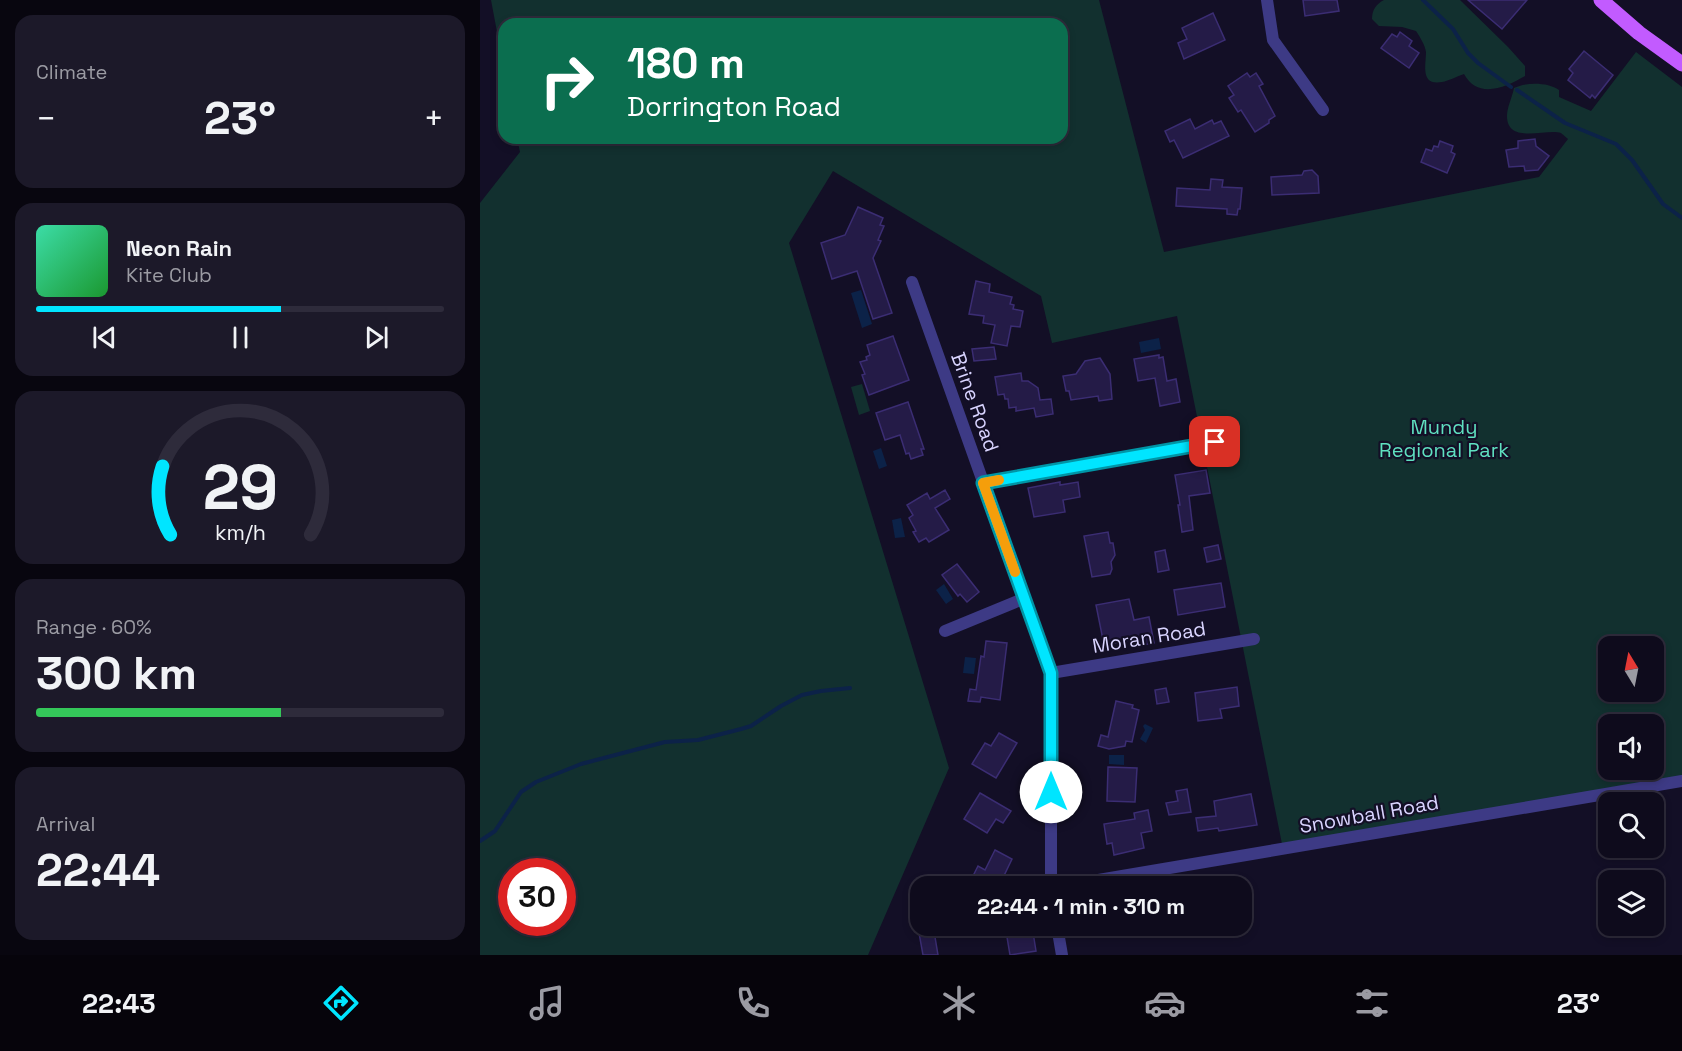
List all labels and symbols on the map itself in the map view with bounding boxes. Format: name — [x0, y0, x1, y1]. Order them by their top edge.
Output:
street label: Brine Road — [945, 349, 1005, 455]
park label: Mundy Regional Park — [1379, 414, 1509, 463]
pin — [1189, 416, 1240, 467]
street label: Moran Road — [1090, 615, 1208, 659]
north arrow — [1598, 636, 1664, 702]
position arrow — [1019, 760, 1083, 824]
street label: Snowball Road — [1297, 789, 1441, 839]
speed limit sign: 30 — [498, 858, 576, 936]

